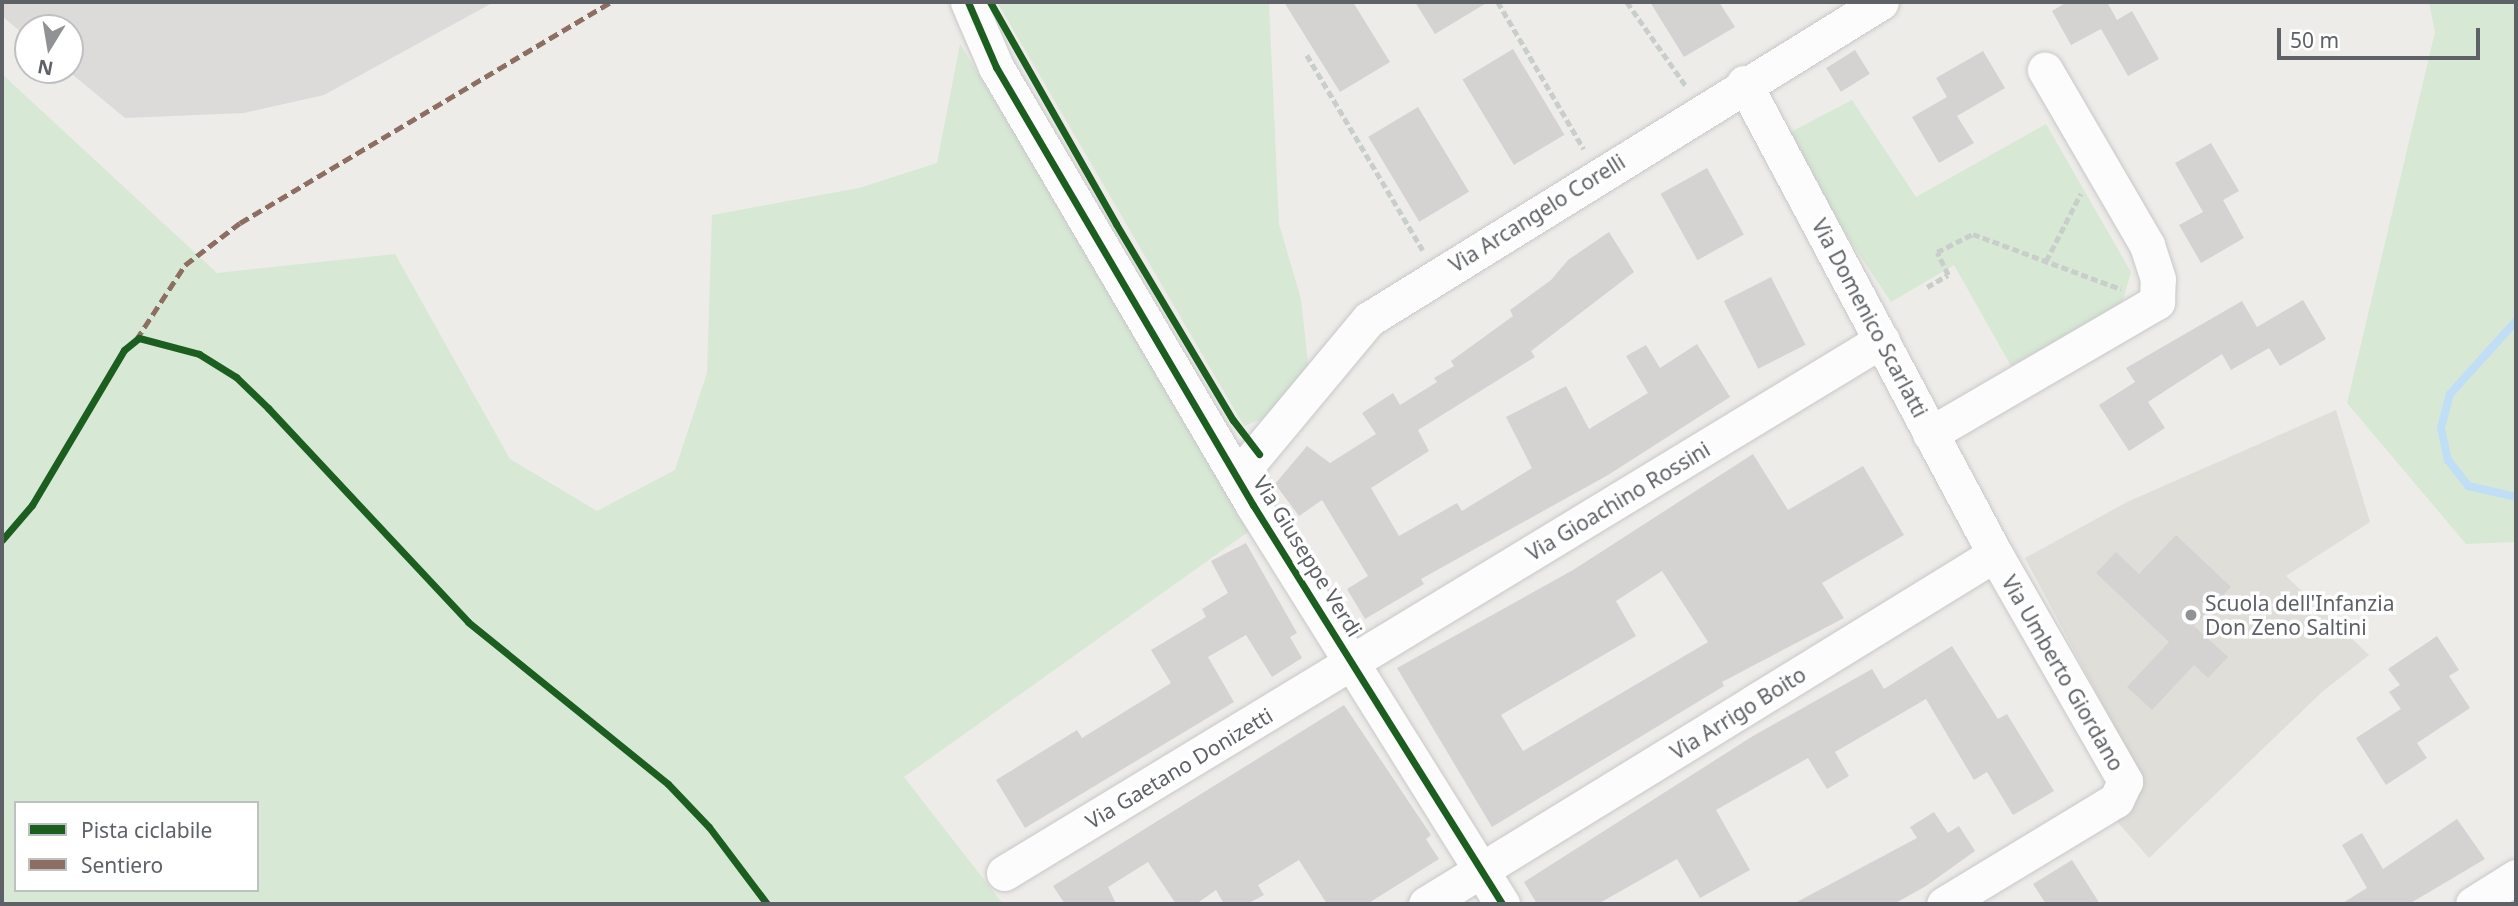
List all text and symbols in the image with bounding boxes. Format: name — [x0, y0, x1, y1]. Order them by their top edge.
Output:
north arrow — [14, 14, 84, 84]
scale bar — [2280, 14, 2483, 58]
text: 50 m — [2290, 26, 2339, 54]
text: N — [35, 53, 55, 82]
street label: Via Arcangelo Corelli — [1444, 149, 1630, 277]
street label: Via Domenico Scarlatti — [1807, 214, 1933, 422]
street label: Via Gioachino Rossini — [1522, 436, 1714, 566]
street label: Via Giuseppe Verdi — [1248, 471, 1368, 641]
street label: Via Umberto Giordano — [1997, 571, 2129, 775]
place label: Scuola dell'Infanzia Don Zeno Saltini — [2205, 590, 2394, 640]
marker: Scuola dell'Infanzia Don Zeno Saltini — [2183, 607, 2199, 623]
street label: Via Arrigo Boito — [1666, 661, 1810, 765]
street label: Via Gaetano Donizetti — [1081, 702, 1277, 834]
legend — [14, 801, 259, 892]
text: Pista ciclabile — [81, 816, 212, 844]
text: Sentiero — [81, 851, 163, 879]

